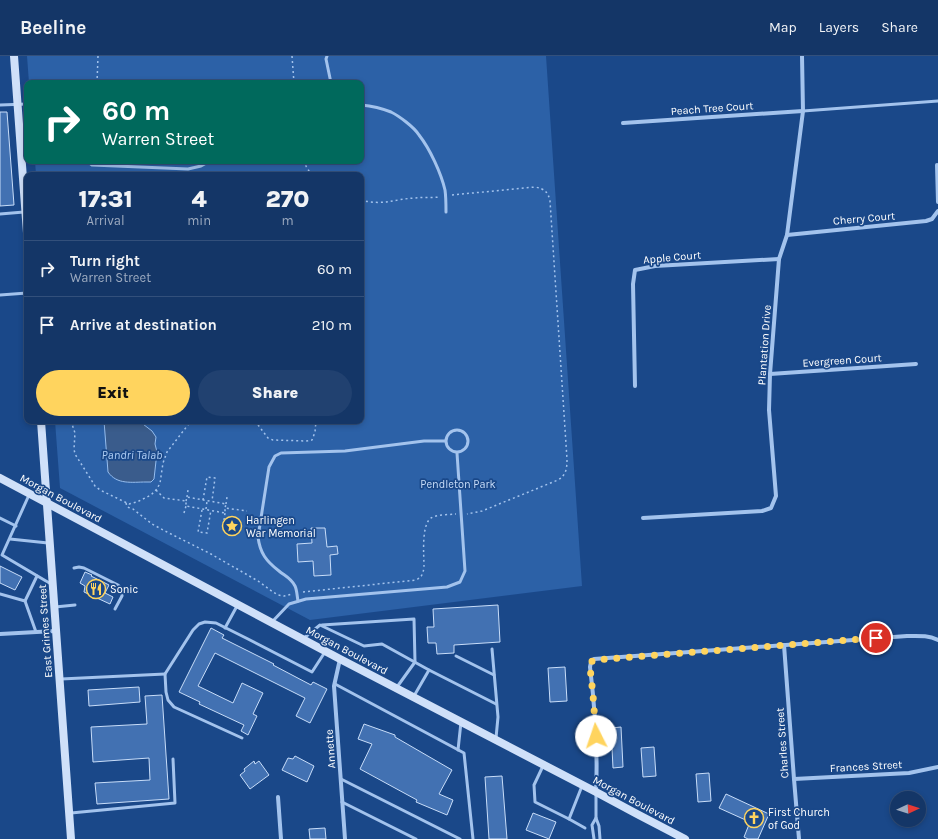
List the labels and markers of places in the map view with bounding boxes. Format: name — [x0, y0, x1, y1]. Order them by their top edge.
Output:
place label: Harlingen War Memorial — [246, 514, 316, 540]
place icon: Harlingen War Memorial — [221, 515, 243, 537]
restaurant icon: Sonic — [85, 578, 107, 600]
place label: Sonic — [110, 583, 139, 596]
pin — [859, 621, 893, 655]
place label: First Church of God — [768, 806, 830, 832]
church icon: First Church of God — [743, 807, 765, 829]

